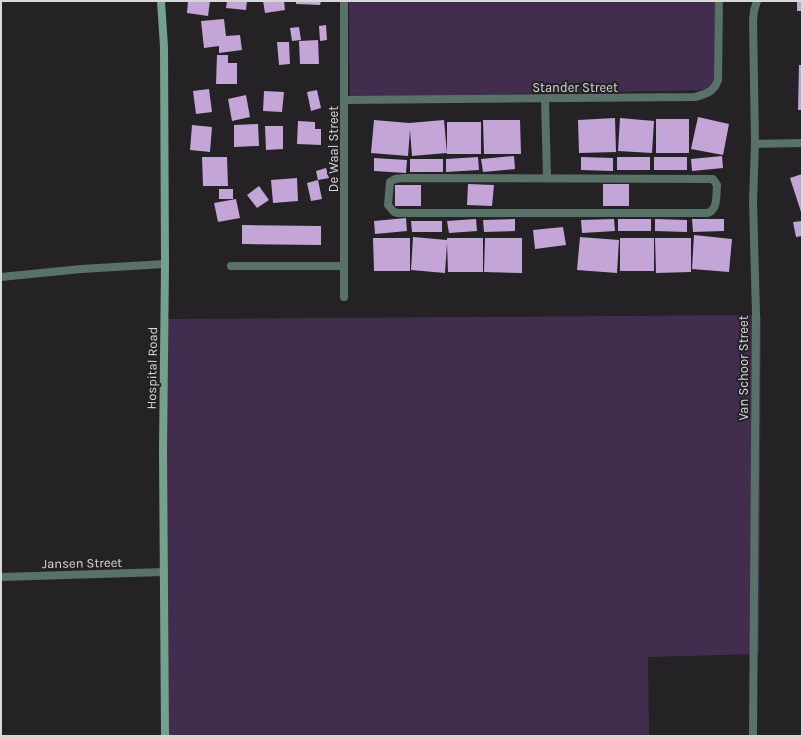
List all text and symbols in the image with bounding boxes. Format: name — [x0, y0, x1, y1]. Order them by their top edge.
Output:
street label: Stander Street — [532, 80, 618, 95]
street label: De Waal Street — [326, 106, 341, 192]
street label: Van Schoor Street — [736, 315, 751, 421]
street label: Hospital Road — [144, 326, 160, 410]
street label: Jansen Street — [42, 555, 122, 571]

